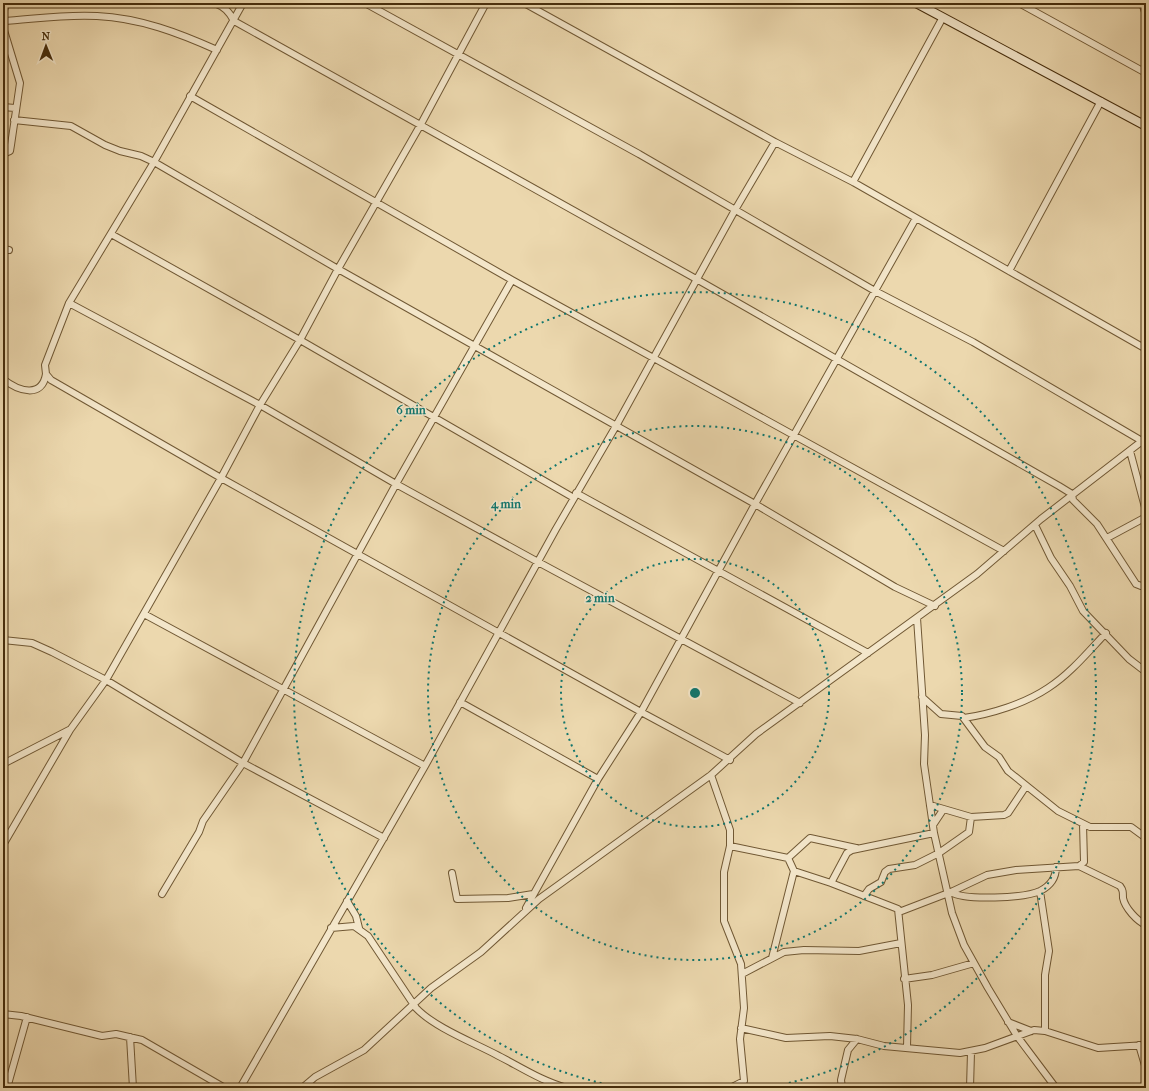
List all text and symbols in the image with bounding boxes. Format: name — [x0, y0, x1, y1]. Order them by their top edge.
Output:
north arrow — [26, 26, 66, 66]
text: N — [42, 30, 51, 43]
text: 6 min — [396, 403, 427, 417]
text: 4 min — [490, 497, 522, 512]
text: 2 min — [585, 591, 616, 605]
centre of rings — [688, 686, 702, 700]

